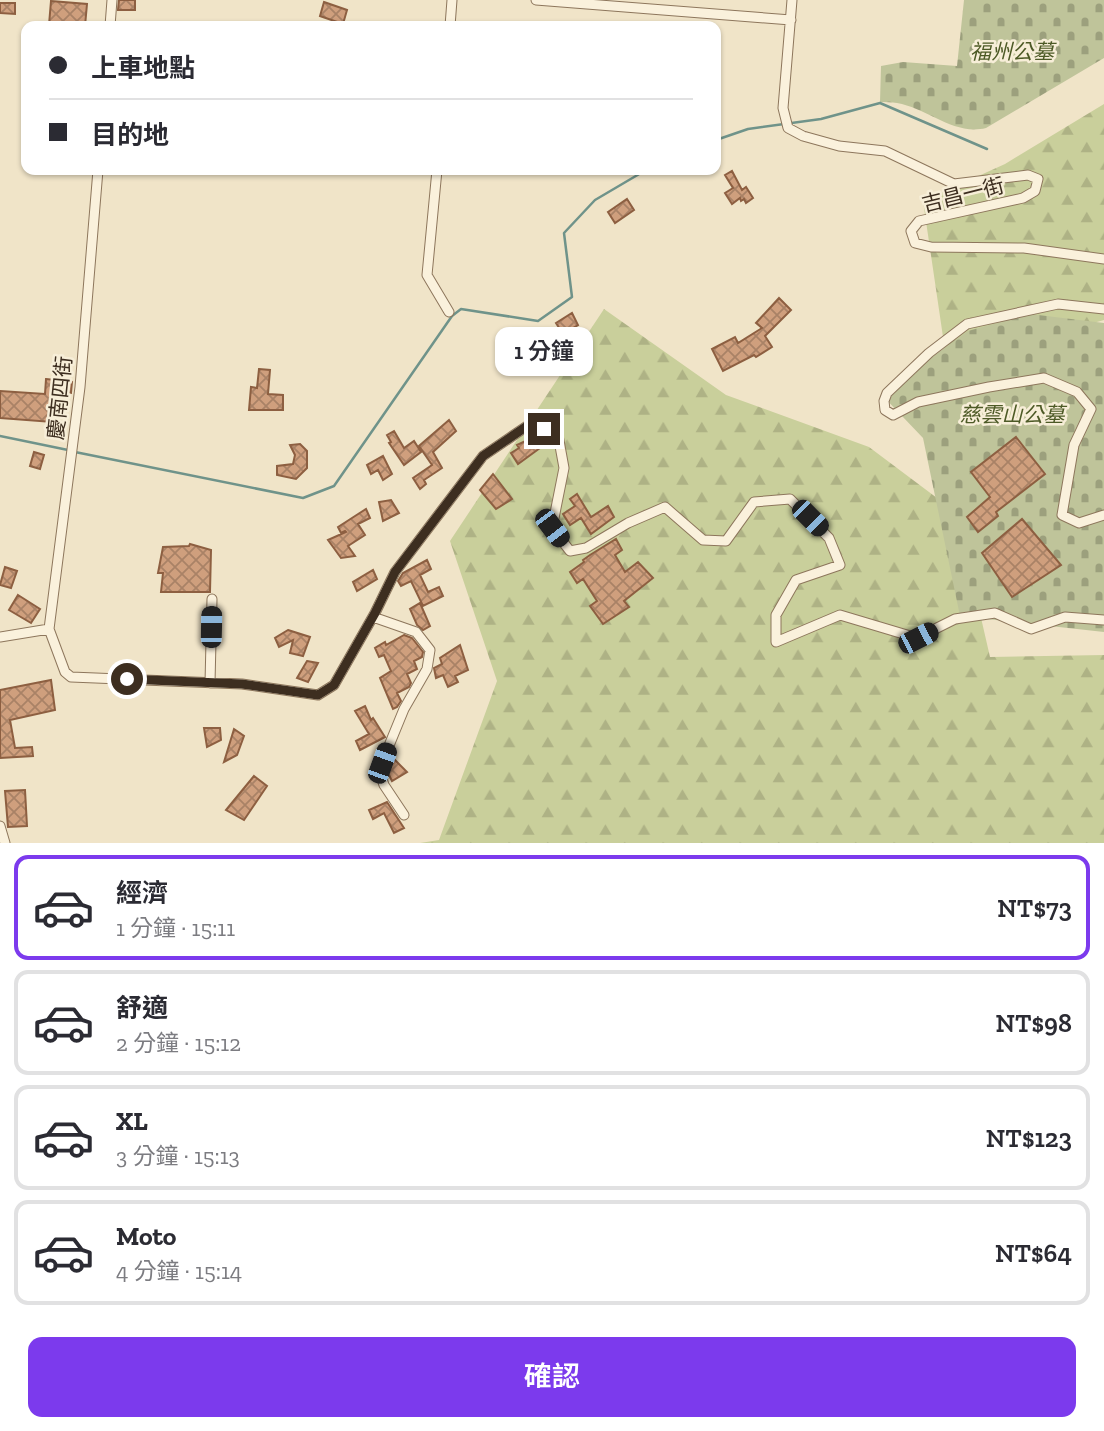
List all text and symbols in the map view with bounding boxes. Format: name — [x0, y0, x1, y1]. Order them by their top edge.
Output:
park label: 福州公墓 — [970, 39, 1057, 64]
text: 上車地點 — [91, 52, 195, 84]
text: 目的地 — [91, 119, 169, 151]
street label: 吉昌一街 — [919, 172, 1007, 217]
callout: 1 分鐘 — [495, 328, 593, 376]
text: 1 分鐘 — [514, 337, 574, 365]
street label: 慶南四街 — [43, 355, 76, 441]
park label: 慈雲山公墓 — [960, 402, 1067, 427]
route end — [528, 413, 560, 445]
car — [788, 496, 833, 540]
car — [531, 505, 574, 551]
car — [201, 606, 222, 648]
car — [895, 619, 942, 657]
route start — [111, 663, 143, 695]
car — [365, 740, 400, 786]
icon: car — [32, 876, 95, 939]
text: 經濟 — [116, 877, 168, 909]
text: NT$73 — [997, 892, 1072, 924]
text: 1 分鐘 · 15:11 — [116, 914, 235, 942]
icon: car — [32, 991, 95, 1054]
text: 舒適 — [116, 992, 168, 1024]
text: NT$98 — [995, 1007, 1072, 1039]
text: 2 分鐘 · 15:12 — [116, 1029, 241, 1057]
text: XL — [116, 1105, 148, 1137]
icon: car — [32, 1106, 95, 1169]
text: NT$123 — [986, 1122, 1072, 1154]
text: 3 分鐘 · 15:13 — [116, 1142, 240, 1170]
text: Moto — [116, 1220, 176, 1252]
icon: car — [32, 1221, 95, 1284]
text: NT$64 — [995, 1237, 1072, 1269]
text: 4 分鐘 · 15:14 — [116, 1257, 242, 1285]
button: 確認 — [28, 1337, 1076, 1417]

